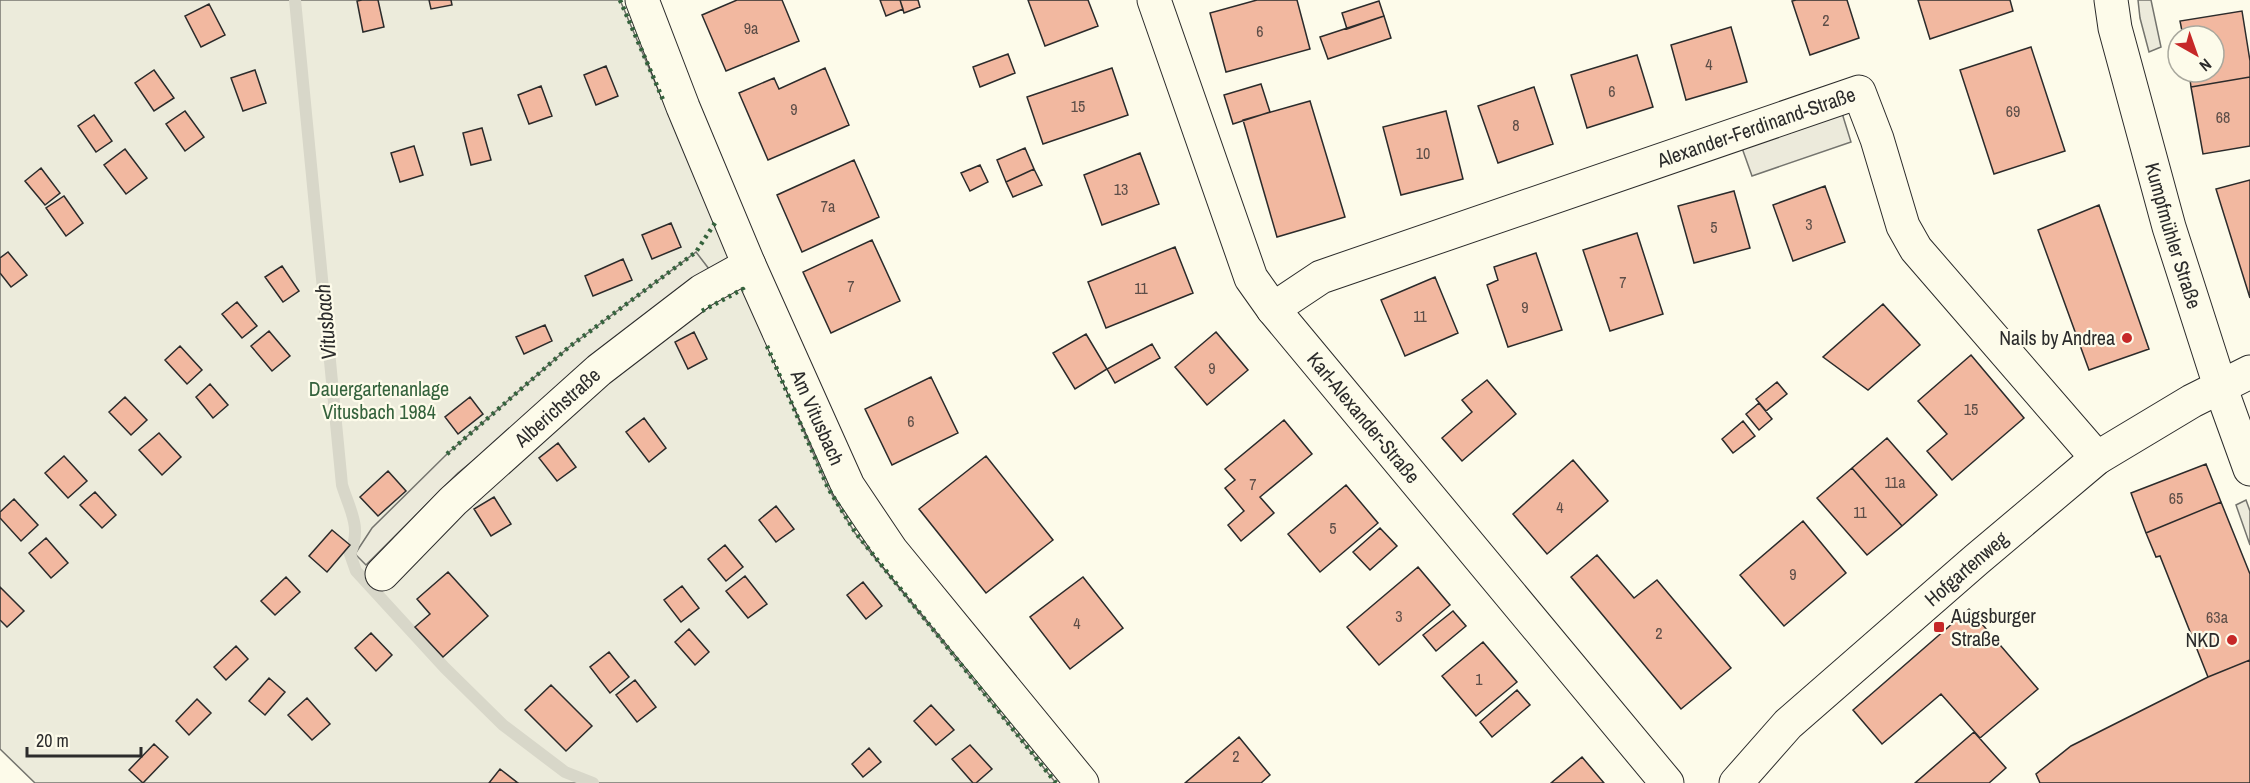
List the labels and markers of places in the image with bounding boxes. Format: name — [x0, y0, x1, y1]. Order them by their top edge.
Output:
place label: Nails by Andrea — [1999, 324, 2115, 351]
marker: Nails by Andrea — [2120, 331, 2134, 345]
place label: Augsburger Straße — [1950, 602, 2036, 652]
marker: Augsburger Straße — [1932, 620, 1946, 634]
place label: NKD — [2185, 626, 2220, 653]
marker: NKD — [2225, 633, 2239, 647]

